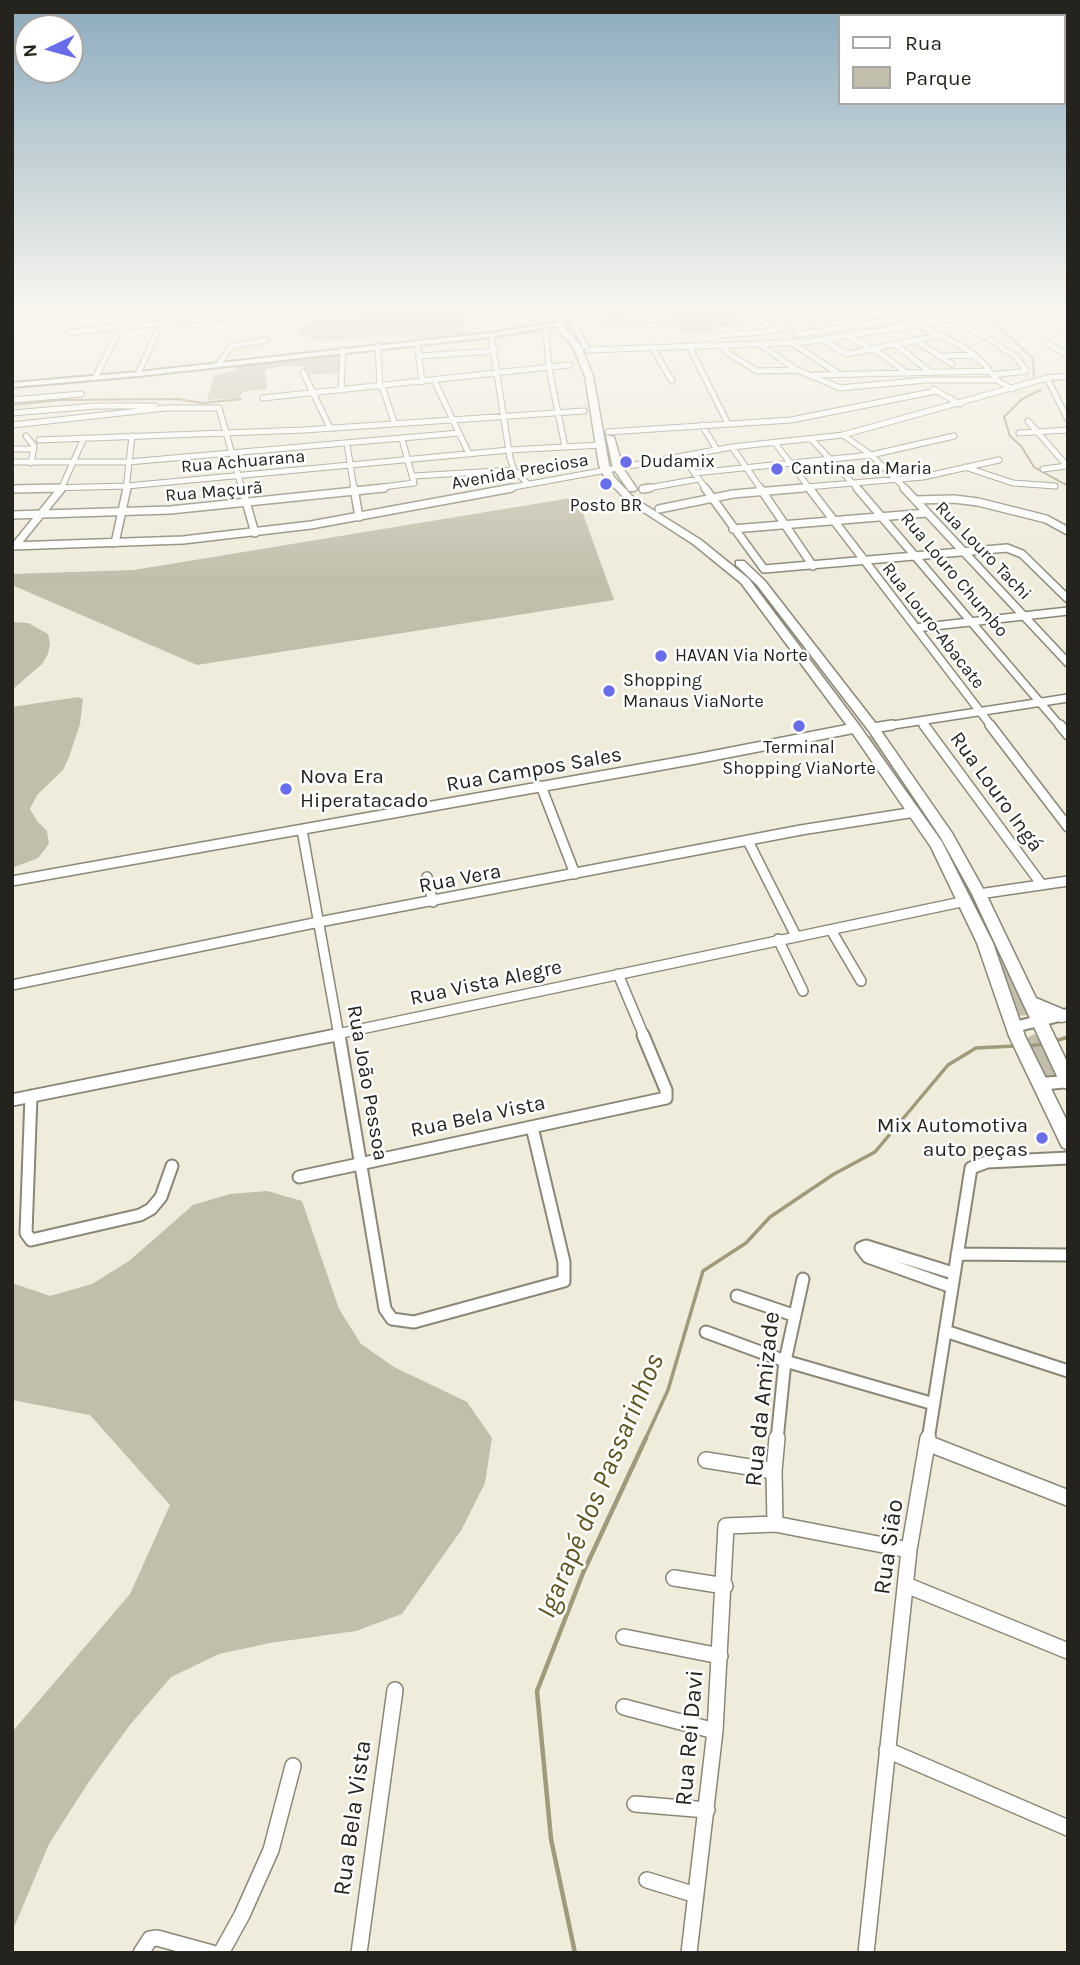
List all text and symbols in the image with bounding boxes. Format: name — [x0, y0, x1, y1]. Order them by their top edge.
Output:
north arrow — [14, 14, 84, 84]
legend — [838, 14, 1066, 105]
text: Rua — [905, 31, 942, 55]
text: N — [19, 43, 42, 58]
text: Parque — [905, 66, 972, 90]
street label: Rua Achuarana — [180, 446, 306, 478]
street label: Avenida Preciosa — [450, 449, 590, 495]
place label: Dudamix — [640, 451, 715, 473]
marker: Dudamix — [618, 454, 634, 470]
place label: Cantina da Maria — [791, 458, 932, 480]
marker: Cantina da Maria — [769, 461, 785, 477]
marker: Posto BR — [598, 476, 614, 492]
street label: Rua Maçurã — [164, 477, 264, 507]
place label: Posto BR — [570, 495, 642, 517]
street label: Rua Louro Tachi — [931, 497, 1035, 605]
street label: Rua Louro Chumbo — [896, 508, 1012, 642]
street label: Rua Louro-Abacate — [877, 559, 989, 693]
place label: HAVAN Via Norte — [675, 645, 808, 667]
marker: HAVAN Via Norte — [653, 648, 669, 664]
place label: Shopping Manaus ViaNorte — [623, 670, 764, 712]
marker: Shopping Manaus ViaNorte — [601, 683, 617, 699]
marker: Terminal Shopping ViaNorte — [791, 718, 807, 734]
street label: Rua Louro Ingá — [944, 727, 1048, 857]
place label: Terminal Shopping ViaNorte — [722, 737, 876, 780]
street label: Rua Campos Sales — [444, 742, 624, 798]
place label: Nova Era Hiperatacado — [300, 764, 428, 814]
marker: Nova Era Hiperatacado — [278, 781, 294, 797]
street label: Rua Vera — [417, 859, 503, 899]
street label: Rua Vista Alegre — [408, 955, 564, 1011]
street label: Rua João Pessoa — [341, 1003, 393, 1163]
street label: Rua Bela Vista — [408, 1090, 548, 1144]
place label: Mix Automotiva auto peças — [877, 1113, 1028, 1163]
marker: Mix Automotiva auto peças — [1034, 1130, 1050, 1146]
street label: Rua da Amizade — [739, 1310, 787, 1488]
water label: Igarapé dos Passarinhos — [530, 1349, 672, 1623]
street label: Rua Sião — [868, 1497, 910, 1597]
street label: Rua Rei Davi — [670, 1669, 710, 1807]
street label: Rua Bela Vista — [328, 1738, 378, 1898]

